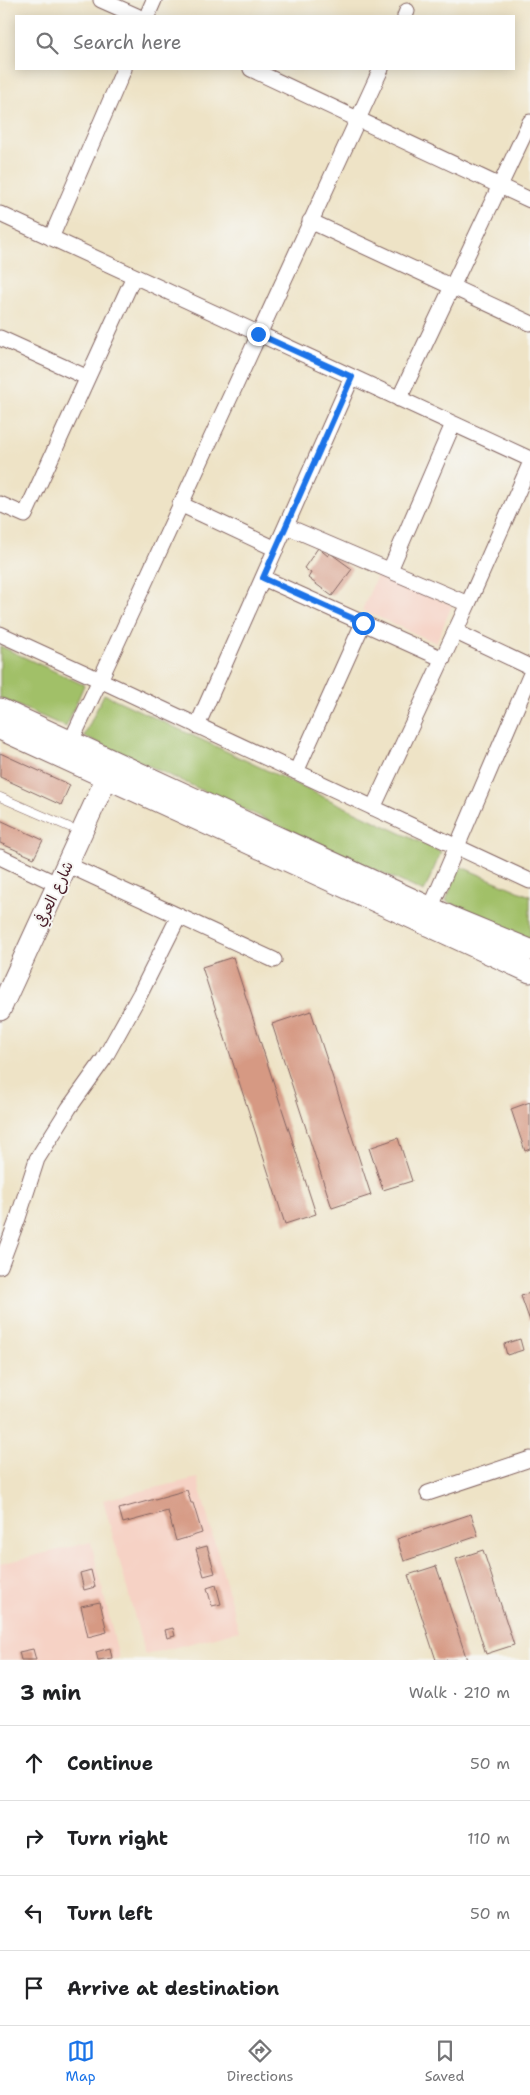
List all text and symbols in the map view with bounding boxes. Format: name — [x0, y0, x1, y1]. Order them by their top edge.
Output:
search box — [15, 15, 515, 70]
icon: search — [33, 29, 61, 57]
text: Search here — [73, 30, 182, 55]
route end — [247, 323, 270, 346]
route start — [352, 612, 375, 635]
street label: شارع العرفي — [30, 858, 78, 930]
text: 3 min — [20, 1679, 81, 1707]
text: Walk · 210 m — [409, 1682, 510, 1703]
icon: ahead — [20, 1749, 48, 1777]
text: Continue — [67, 1751, 153, 1776]
text: 50 m — [470, 1753, 510, 1774]
icon: right — [20, 1824, 48, 1852]
text: Turn right — [67, 1826, 168, 1851]
text: 110 m — [467, 1828, 510, 1849]
icon: left — [20, 1899, 48, 1927]
text: Turn left — [67, 1901, 153, 1926]
text: 50 m — [470, 1903, 510, 1924]
icon: arrive — [20, 1974, 48, 2002]
text: Arrive at destination — [67, 1976, 279, 2001]
tab: Map — [66, 2037, 96, 2085]
tab: Directions — [227, 2037, 293, 2085]
tab: Saved — [425, 2037, 464, 2085]

